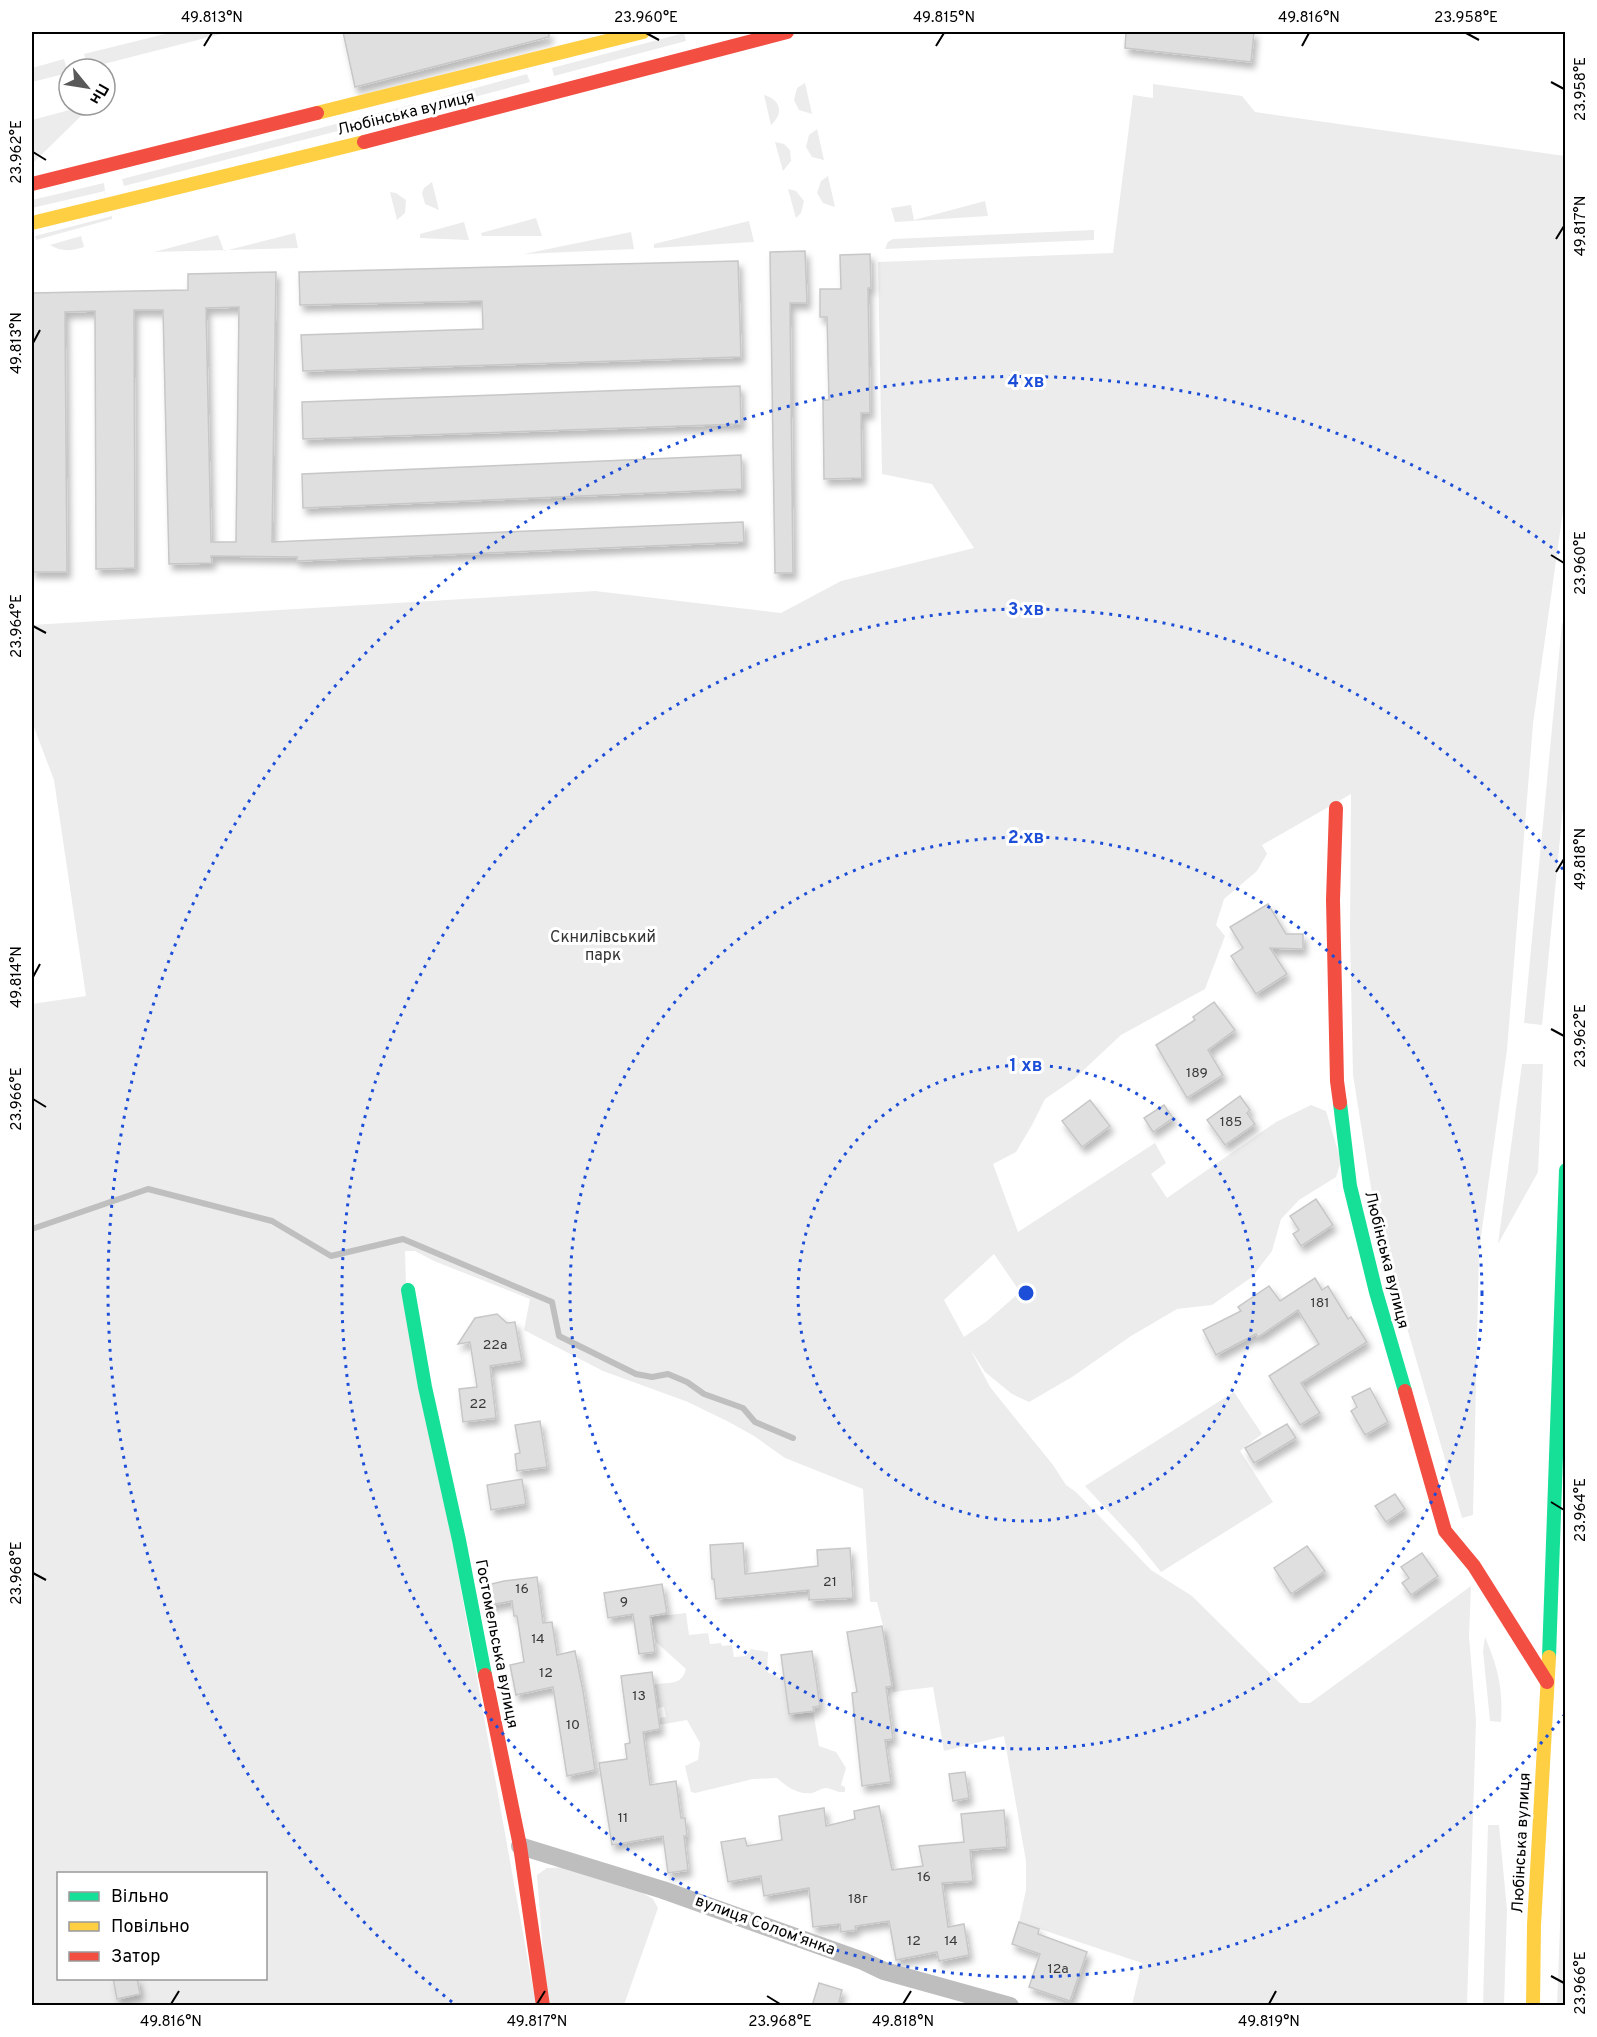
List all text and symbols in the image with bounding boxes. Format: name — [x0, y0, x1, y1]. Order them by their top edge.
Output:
text: 49.813°N — [181, 9, 243, 28]
text: 23.960°E — [614, 9, 678, 28]
text: 49.815°N — [913, 9, 975, 28]
text: 49.816°N — [1278, 9, 1340, 28]
text: 23.958°E — [1434, 9, 1498, 28]
north arrow — [57, 57, 117, 117]
text: 23.958°E — [1572, 57, 1591, 121]
text: Пн — [84, 79, 112, 108]
street label: Любінська вулиця — [335, 87, 477, 141]
text: 23.962°E — [8, 120, 27, 184]
text: 49.817°N — [1572, 196, 1591, 256]
text: 49.813°N — [8, 312, 27, 374]
text: 4 хв — [1007, 371, 1045, 394]
text: 23.960°E — [1572, 531, 1591, 595]
text: 23.964°E — [8, 594, 27, 658]
text: 3 хв — [1008, 599, 1044, 622]
text: 2 хв — [1008, 827, 1044, 850]
text: 49.818°N — [1572, 828, 1591, 890]
park label: Скнилівський парк — [550, 928, 656, 966]
text: 49.814°N — [8, 946, 27, 1008]
text: 23.962°E — [1572, 1004, 1591, 1068]
text: 1 хв — [1010, 1055, 1042, 1078]
house number: 189 — [1186, 1065, 1208, 1082]
text: 23.966°E — [8, 1067, 27, 1131]
house number: 185 — [1220, 1114, 1242, 1131]
street label: Любінська вулиця — [1359, 1189, 1413, 1331]
centre of rings — [1016, 1283, 1036, 1303]
house number: 181 — [1311, 1295, 1329, 1312]
house number: 22а — [483, 1337, 507, 1354]
house number: 22 — [469, 1396, 487, 1413]
text: 23.964°E — [1572, 1478, 1591, 1542]
text: 23.968°E — [8, 1541, 27, 1605]
street label: Гостомельська вулиця — [470, 1558, 522, 1730]
house number: 21 — [823, 1574, 837, 1591]
house number: 16 — [515, 1581, 529, 1598]
house number: 9 — [620, 1594, 628, 1611]
house number: 14 — [531, 1631, 545, 1648]
house number: 12 — [539, 1665, 553, 1682]
house number: 13 — [632, 1688, 646, 1705]
house number: 10 — [566, 1717, 580, 1734]
street label: Любінська вулиця — [1508, 1772, 1536, 1914]
house number: 11 — [618, 1810, 628, 1827]
house number: 16 — [917, 1869, 931, 1886]
legend — [57, 1872, 267, 1980]
text: Вільно — [111, 1886, 169, 1909]
street label: вулиця Соломʼянка — [692, 1891, 838, 1961]
house number: 18г — [848, 1891, 868, 1908]
text: Повільно — [111, 1916, 190, 1939]
house number: 12 — [907, 1933, 921, 1950]
house number: 14 — [944, 1933, 958, 1950]
text: Затор — [111, 1946, 160, 1969]
text: 23.966°E — [1572, 1951, 1591, 2015]
house number: 12а — [1047, 1961, 1069, 1978]
text: 49.816°N — [140, 2013, 202, 2032]
text: 49.817°N — [507, 2013, 567, 2032]
text: 23.968°E — [748, 2013, 812, 2032]
text: 49.818°N — [872, 2013, 934, 2032]
text: 49.819°N — [1238, 2013, 1300, 2032]

